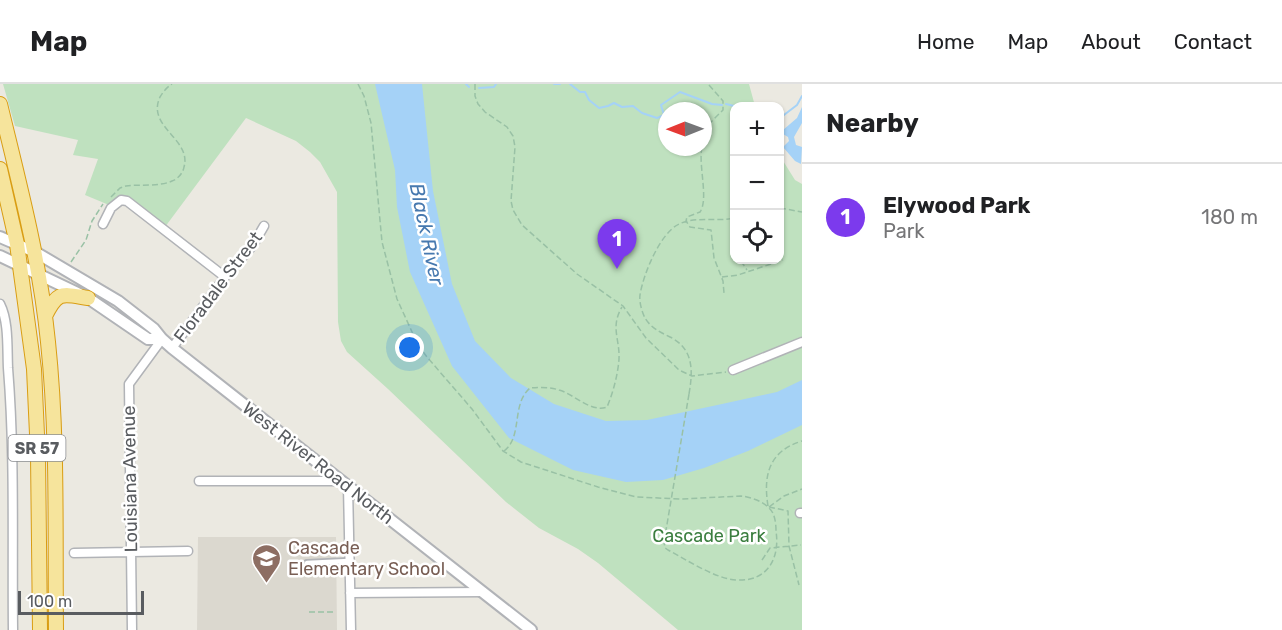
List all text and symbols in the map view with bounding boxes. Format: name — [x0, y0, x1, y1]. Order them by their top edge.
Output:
text: Map — [30, 25, 87, 58]
text: Home — [917, 29, 974, 54]
text: Map — [1007, 29, 1048, 54]
text: About — [1081, 29, 1141, 54]
text: Contact — [1174, 29, 1252, 54]
north arrow — [658, 102, 712, 156]
map controls — [730, 102, 784, 264]
button: + — [730, 102, 784, 156]
text: Nearby — [826, 108, 919, 139]
button: − — [730, 156, 784, 210]
water label: Black River — [404, 181, 450, 288]
text: Elywood Park — [883, 192, 1031, 219]
text: 1 — [841, 205, 850, 229]
text: 180 m — [1201, 205, 1258, 229]
button: locate — [730, 210, 784, 264]
text: Park — [883, 219, 925, 243]
pin: 1 — [598, 220, 636, 269]
street label: Floradale Street — [169, 227, 267, 347]
your location — [395, 333, 424, 362]
street label: West River Road North — [238, 397, 398, 529]
street label: Louisiana Avenue — [118, 405, 142, 553]
road number: SR 57 — [9, 435, 66, 461]
park label: Cascade Park — [652, 525, 767, 547]
place label: Cascade Elementary School — [288, 537, 445, 580]
school or university icon: Cascade Elementary School — [251, 542, 283, 584]
scale bar — [18, 588, 144, 616]
text: 100 m — [27, 592, 72, 611]

